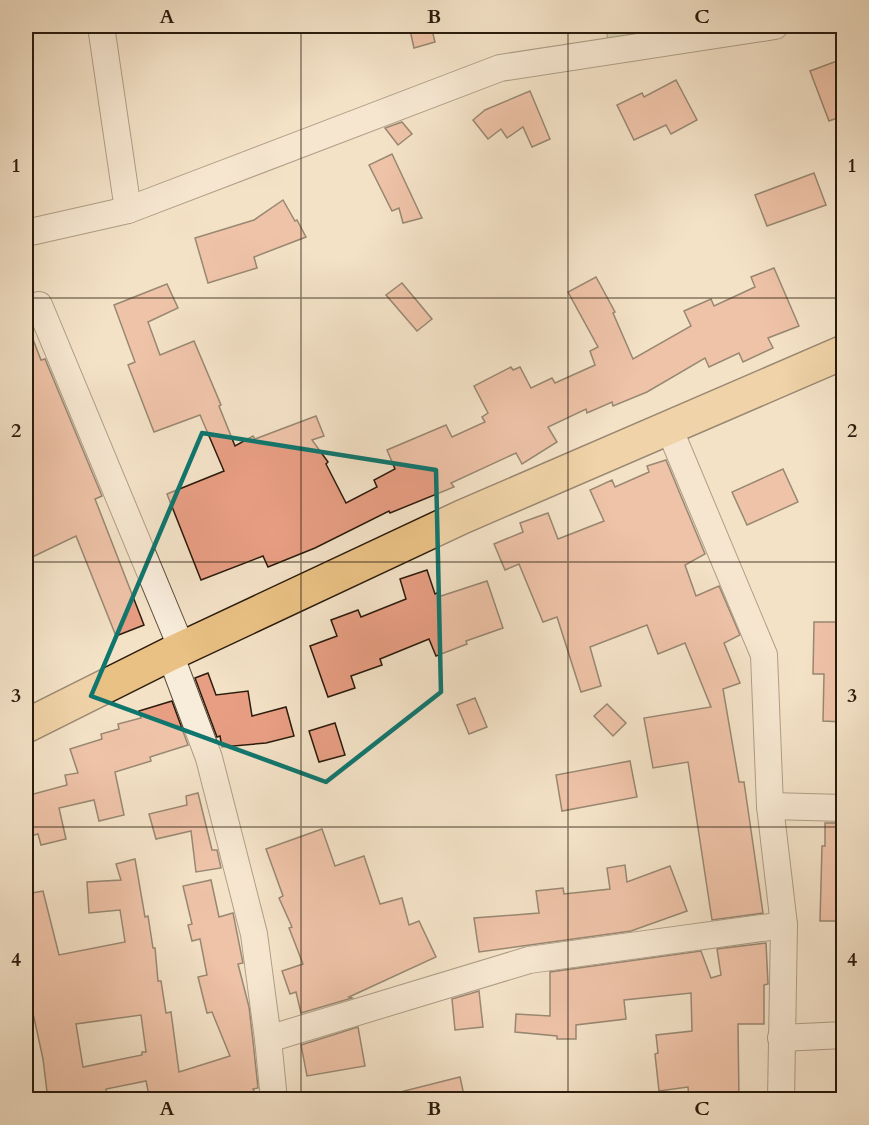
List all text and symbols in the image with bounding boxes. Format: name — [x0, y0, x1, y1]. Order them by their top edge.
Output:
text: A — [159, 3, 175, 30]
text: B — [427, 3, 441, 30]
text: C — [694, 3, 710, 30]
text: 1 — [11, 152, 21, 179]
text: 1 — [847, 152, 857, 179]
text: 2 — [11, 417, 21, 444]
text: 2 — [847, 417, 857, 444]
text: 3 — [11, 682, 21, 709]
text: 3 — [847, 682, 857, 709]
text: 4 — [11, 946, 21, 973]
text: 4 — [847, 946, 857, 973]
text: A — [159, 1095, 175, 1122]
text: B — [427, 1095, 441, 1122]
text: C — [694, 1095, 710, 1122]

